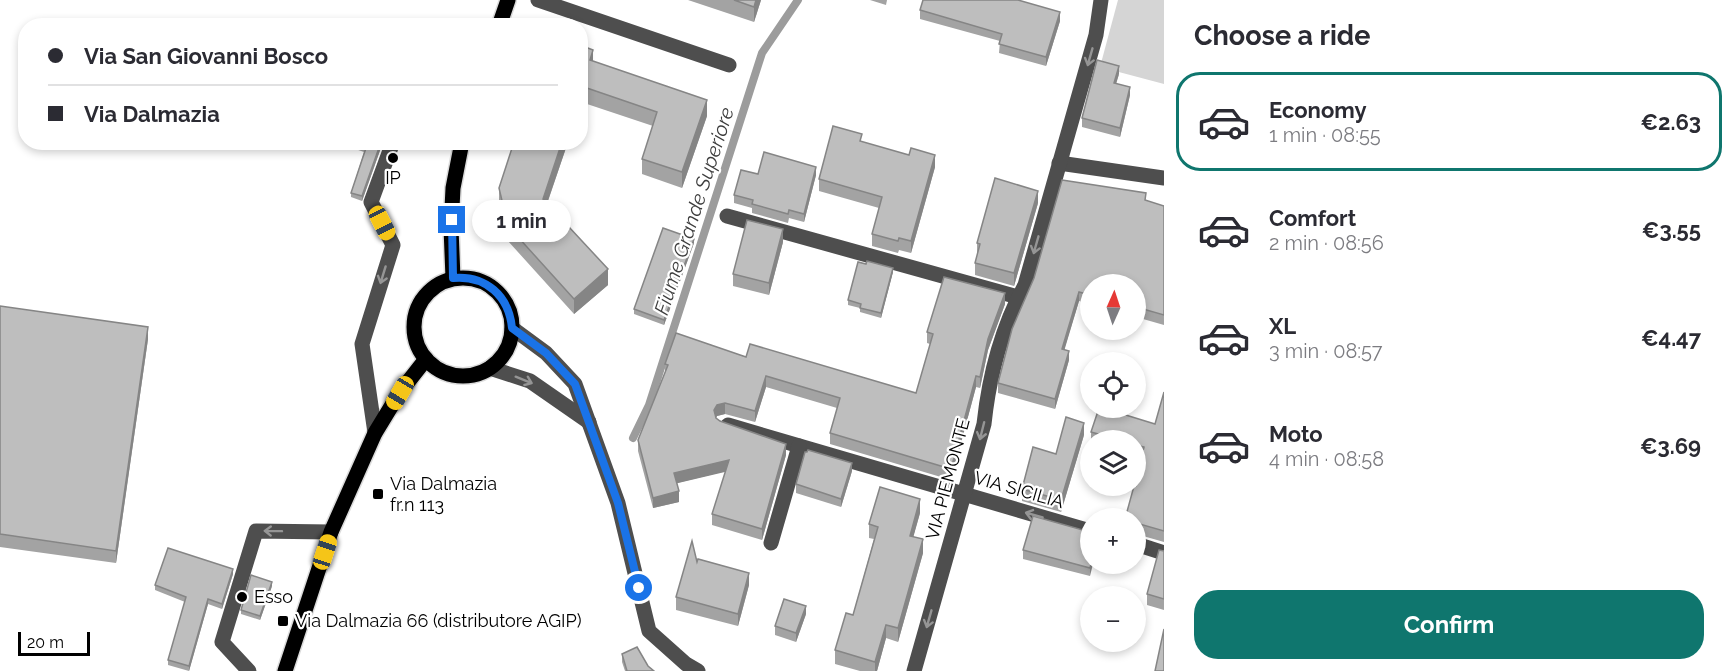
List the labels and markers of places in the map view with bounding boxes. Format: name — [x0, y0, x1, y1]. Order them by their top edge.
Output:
marker: IP — [386, 151, 400, 165]
place label: IP — [385, 167, 401, 188]
place label: Via Dalmazia fr.n 113 — [390, 473, 497, 515]
marker: Via Dalmazia fr.n 113 — [371, 487, 385, 501]
place label: Esso — [254, 586, 293, 607]
marker: Esso — [235, 590, 249, 604]
place label: Via Dalmazia 66 (distributore AGIP) — [295, 610, 582, 631]
marker: Via Dalmazia 66 (distributore AGIP) — [276, 614, 290, 628]

